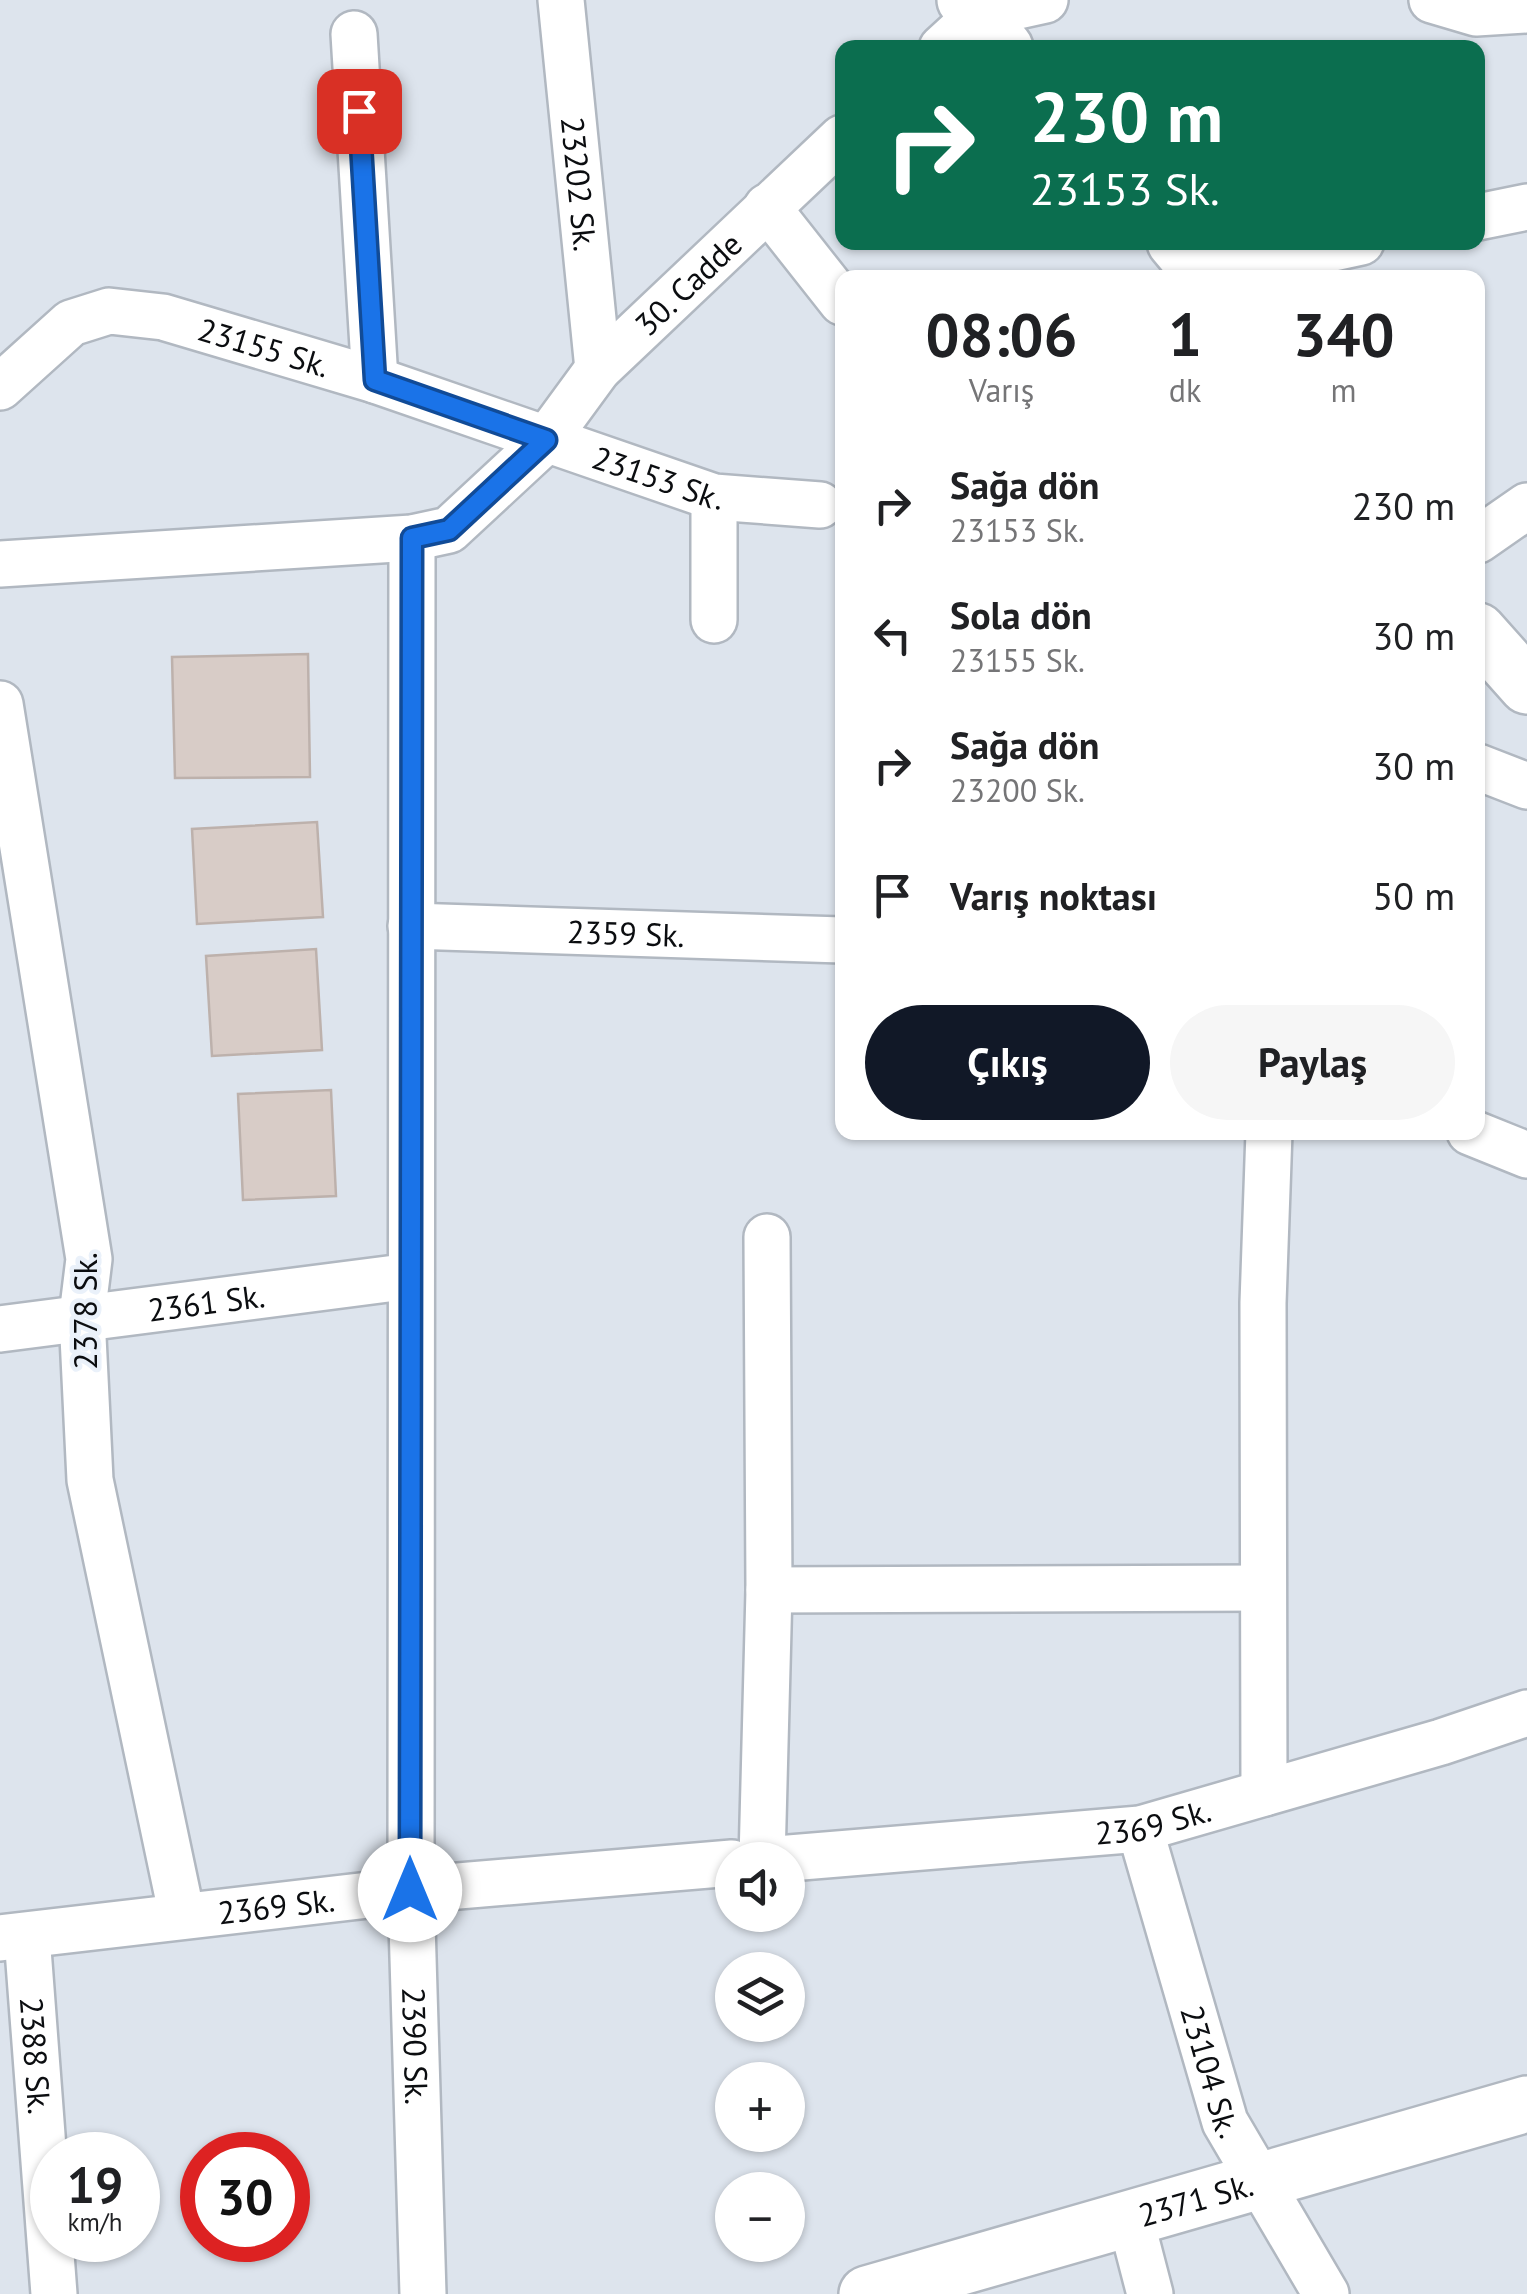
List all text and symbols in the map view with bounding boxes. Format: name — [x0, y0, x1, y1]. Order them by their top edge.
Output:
pin — [317, 69, 402, 154]
text: 230 m — [1030, 71, 1223, 161]
icon: right — [865, 80, 995, 210]
icon: arrive — [332, 84, 387, 139]
street label: 23202 Sk. — [552, 115, 607, 253]
text: 23153 Sk. — [1030, 159, 1220, 217]
street label: 30. Cadde — [626, 223, 750, 344]
text: 08:06 — [925, 295, 1078, 373]
text: 1 — [1168, 295, 1202, 373]
text: 340 — [1292, 295, 1395, 373]
street label: 23155 Sk. — [193, 308, 335, 386]
text: Varış — [969, 369, 1034, 411]
text: dk — [1169, 369, 1201, 411]
text: m — [1331, 369, 1357, 411]
street label: 23153 Sk. — [587, 436, 724, 519]
text: Sağa dön — [950, 460, 1099, 509]
icon: right — [865, 478, 920, 533]
text: 230 m — [1352, 481, 1455, 530]
text: 23153 Sk. — [950, 509, 1085, 551]
text: Sola dön — [950, 590, 1092, 639]
icon: left — [865, 608, 920, 663]
text: 30 m — [1373, 611, 1455, 660]
text: 23155 Sk. — [950, 639, 1085, 681]
text: Sağa dön — [950, 720, 1099, 769]
icon: right — [865, 738, 920, 793]
text: 30 m — [1373, 741, 1455, 790]
text: 23200 Sk. — [950, 769, 1085, 811]
icon: arrive — [865, 868, 920, 923]
text: Varış noktası — [950, 871, 1157, 920]
text: 50 m — [1373, 871, 1455, 920]
street label: 2359 Sk. — [566, 910, 685, 956]
button: Çıkış — [865, 1005, 1150, 1120]
button: Paylaş — [1170, 1005, 1455, 1120]
street label: 2378 Sk. — [64, 1252, 106, 1370]
street label: 2361 Sk. — [145, 1274, 267, 1331]
street label: 2369 Sk. — [1093, 1789, 1215, 1854]
position arrow — [358, 1838, 462, 1942]
map controls — [715, 1842, 805, 2262]
button: sound — [715, 1842, 805, 1932]
street label: 2369 Sk. — [215, 1878, 337, 1933]
button: layers — [715, 1952, 805, 2042]
street label: 2390 Sk. — [393, 1987, 438, 2105]
street label: 2388 Sk. — [11, 1995, 61, 2116]
street label: 23104 Sk. — [1171, 2000, 1250, 2145]
button: + — [715, 2062, 805, 2152]
speed limit sign: 30 — [180, 2132, 310, 2262]
text: 19 — [67, 2152, 123, 2217]
street label: 2371 Sk. — [1133, 2163, 1258, 2236]
button: − — [715, 2172, 805, 2262]
text: km/h — [68, 2206, 122, 2238]

